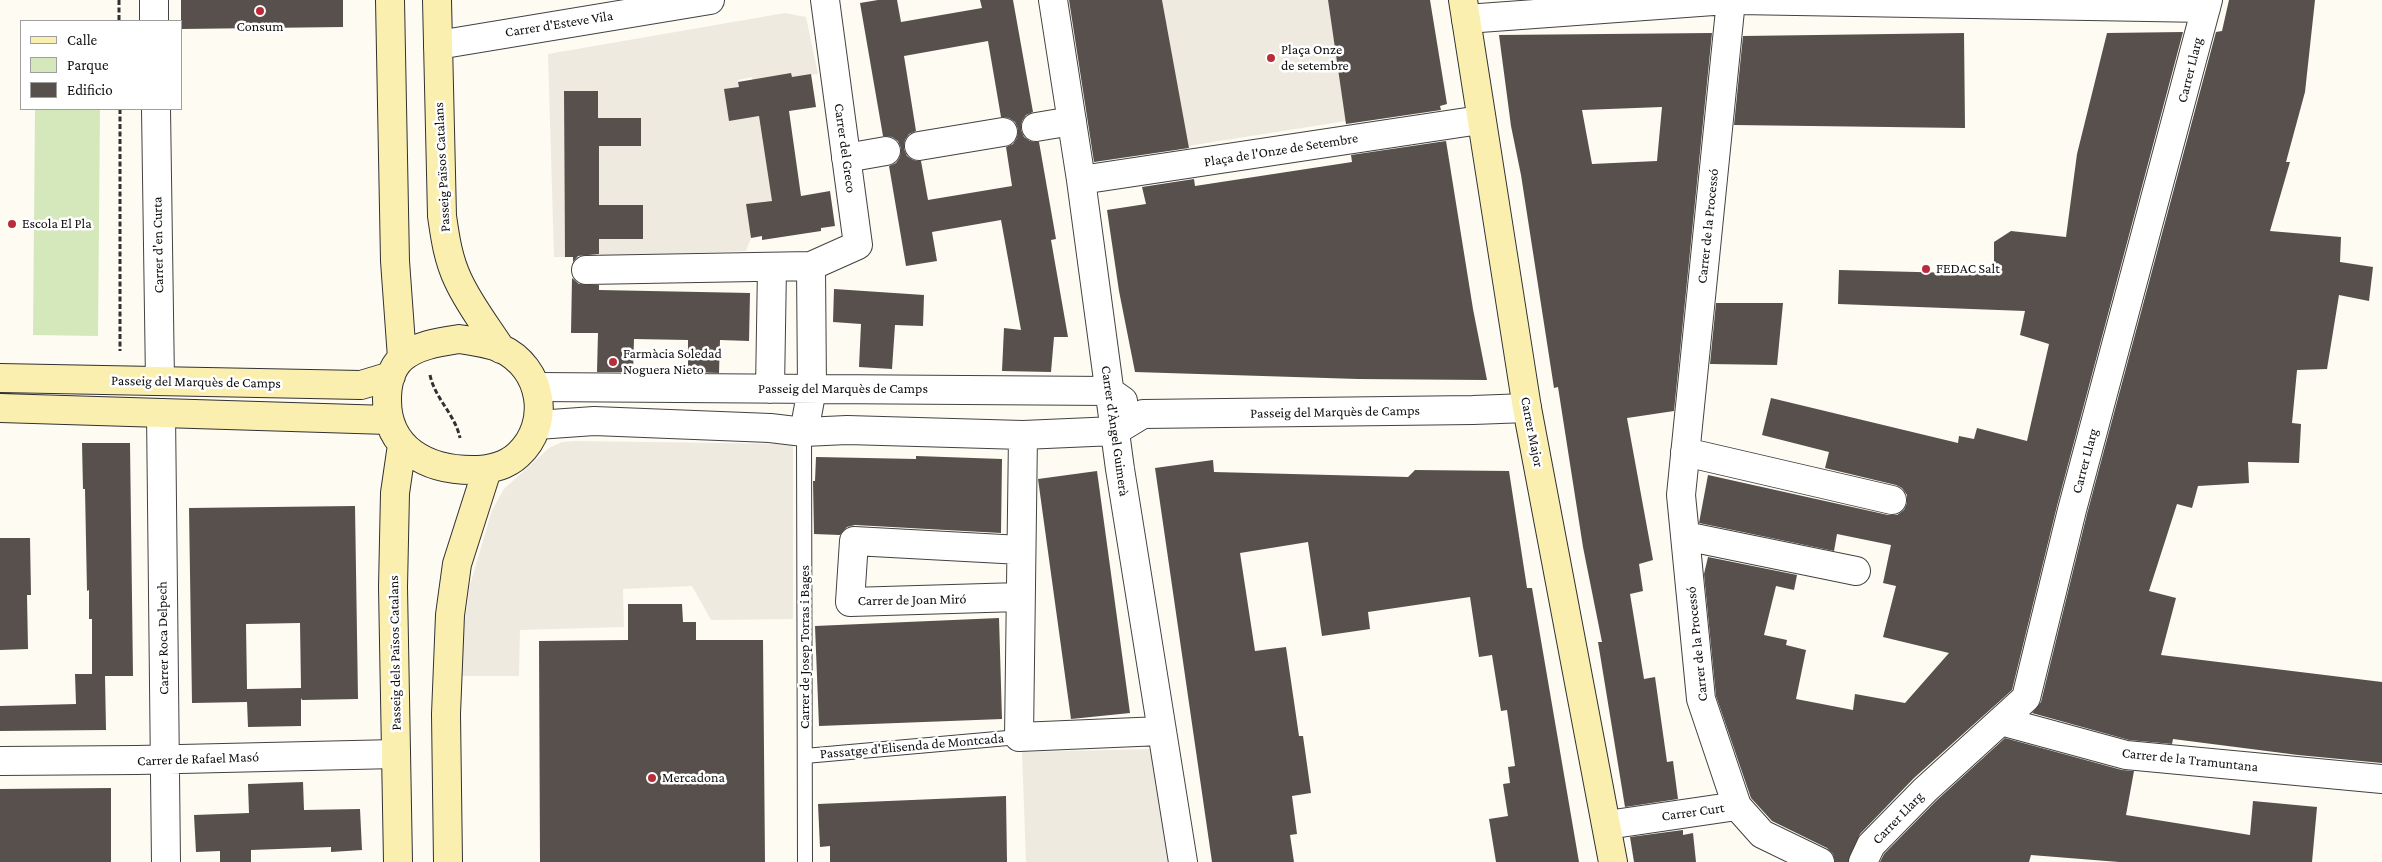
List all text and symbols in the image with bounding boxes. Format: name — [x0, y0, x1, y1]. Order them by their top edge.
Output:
marker: Consum — [254, 5, 266, 17]
street label: Carrer d'Esteve Vila — [504, 7, 614, 41]
place label: Consum — [237, 19, 283, 35]
legend — [20, 20, 182, 110]
text: Calle — [67, 32, 97, 48]
street label: Carrer Llarg — [2174, 36, 2206, 104]
place label: Plaça Onze de setembre — [1281, 42, 1349, 74]
marker: Plaça Onze de setembre — [1265, 52, 1277, 64]
text: Parque — [67, 57, 108, 73]
text: Edificio — [67, 82, 113, 98]
street label: Passeig Països Catalans — [430, 102, 454, 232]
street label: Carrer del Greco — [830, 102, 860, 194]
street label: Plaça de l'Onze de Setembre — [1203, 130, 1359, 170]
street label: Carrer de la Processó — [1694, 168, 1722, 284]
street label: Carrer d'en Curta — [149, 197, 167, 293]
place label: Escola El Pla — [22, 216, 92, 232]
marker: Escola El Pla — [6, 218, 18, 230]
place label: FEDAC Salt — [1936, 261, 2000, 277]
marker: FEDAC Salt — [1920, 263, 1932, 275]
place label: Farmàcia Soledad Noguera Nieto — [623, 346, 722, 378]
marker: Farmàcia Soledad Noguera Nieto — [607, 356, 619, 368]
street label: Carrer d'Àngel Guimerà — [1098, 365, 1132, 497]
street label: Passeig del Marquès de Camps — [111, 372, 281, 392]
street label: Passeig del Marquès de Camps — [758, 381, 928, 397]
street label: Carrer Major — [1517, 395, 1547, 469]
street label: Passeig del Marquès de Camps — [1250, 402, 1420, 422]
street label: Carrer Llarg — [2068, 427, 2102, 495]
street label: Carrer de Josep Torras i Bages — [797, 565, 813, 729]
street label: Passeig dels Països Catalans — [385, 575, 405, 731]
street label: Carrer Roca Delpech — [154, 581, 172, 695]
street label: Carrer de la Processó — [1683, 586, 1711, 702]
street label: Carrer de Joan Miró — [857, 591, 967, 609]
street label: Passatge d'Elisenda de Montcada — [819, 730, 1005, 762]
street label: Carrer de la Tramuntana — [2121, 744, 2259, 776]
street label: Carrer de Rafael Masó — [137, 748, 259, 770]
place label: Mercadona — [662, 770, 725, 786]
marker: Mercadona — [646, 772, 658, 784]
street label: Carrer Llarg — [1869, 788, 1927, 848]
street label: Carrer Curt — [1660, 799, 1726, 825]

